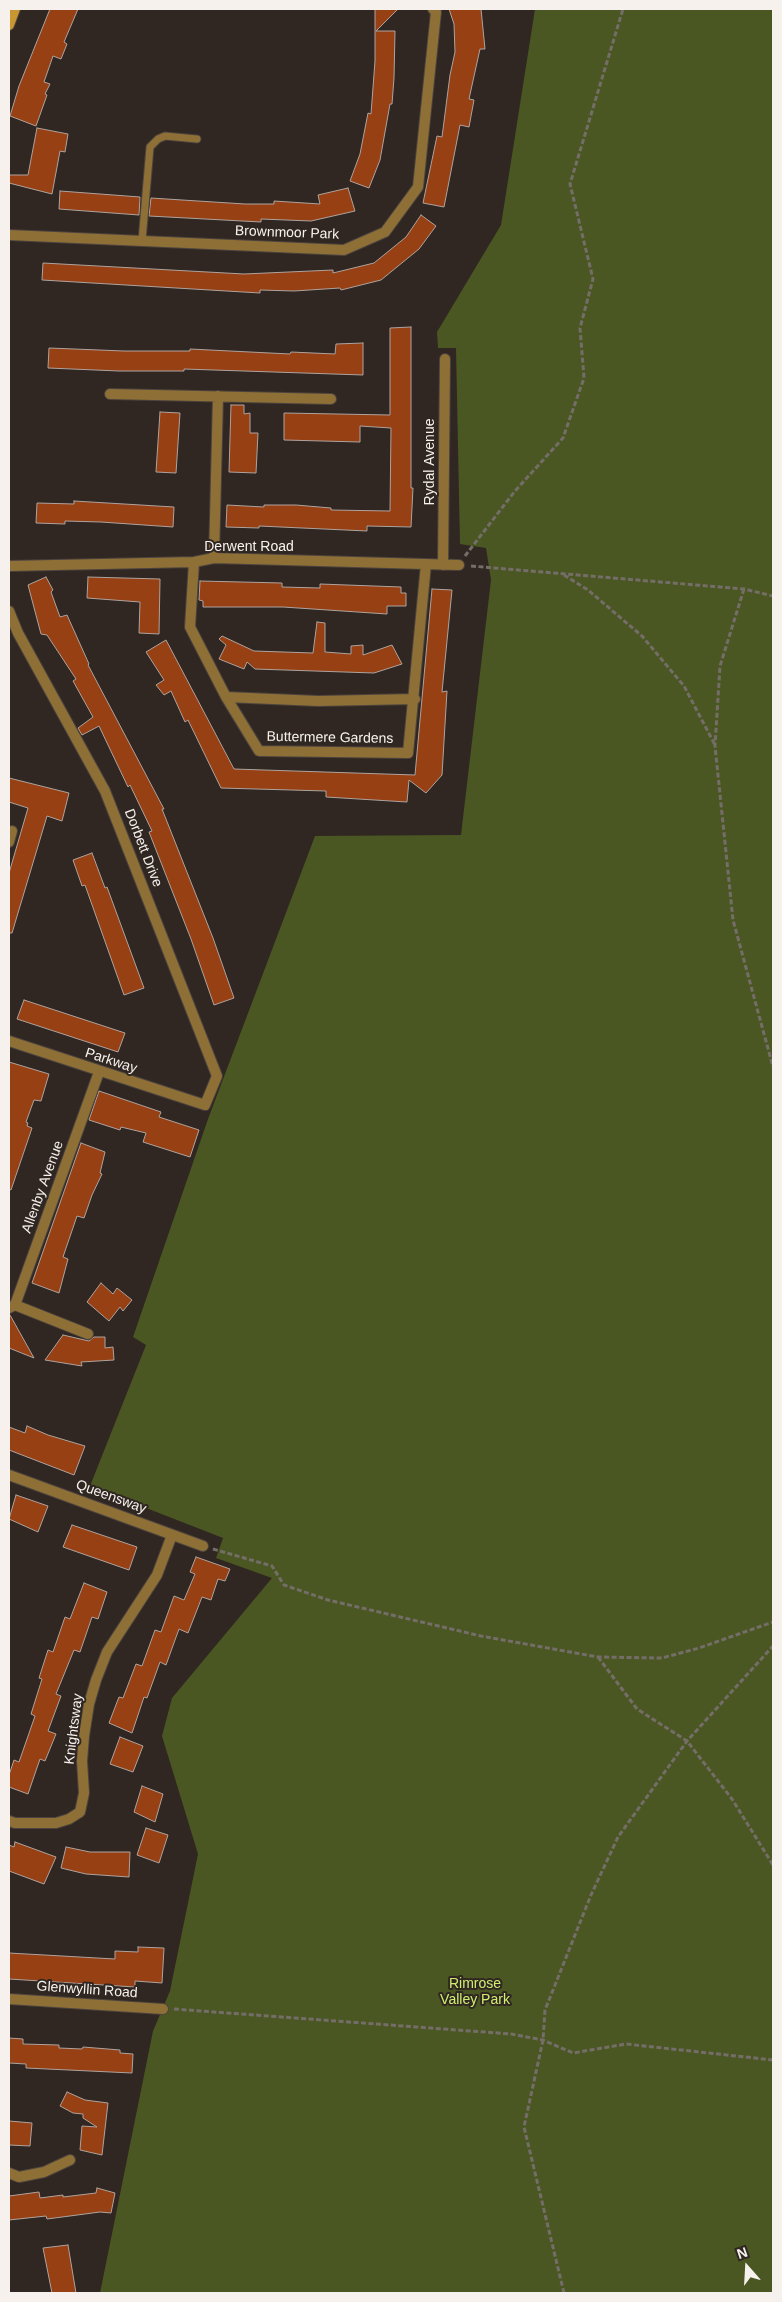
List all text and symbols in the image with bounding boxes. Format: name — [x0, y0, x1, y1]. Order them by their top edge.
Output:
street label: Brownmoor Park — [235, 223, 339, 243]
street label: Rydal Avenue — [422, 419, 438, 505]
street label: Derwent Road — [204, 539, 294, 555]
street label: Buttermere Gardens — [266, 728, 394, 748]
street label: Dorbett Drive — [120, 806, 166, 890]
street label: Parkway — [83, 1045, 139, 1077]
street label: Allenby Avenue — [19, 1139, 67, 1235]
street label: Queensway — [73, 1476, 149, 1518]
street label: Knightsway — [61, 1692, 87, 1766]
park label: Rimrose Valley Park — [440, 1976, 510, 2008]
street label: Glenwyllin Road — [36, 1978, 138, 2002]
north arrow — [722, 2242, 772, 2292]
text: N — [735, 2244, 750, 2262]

